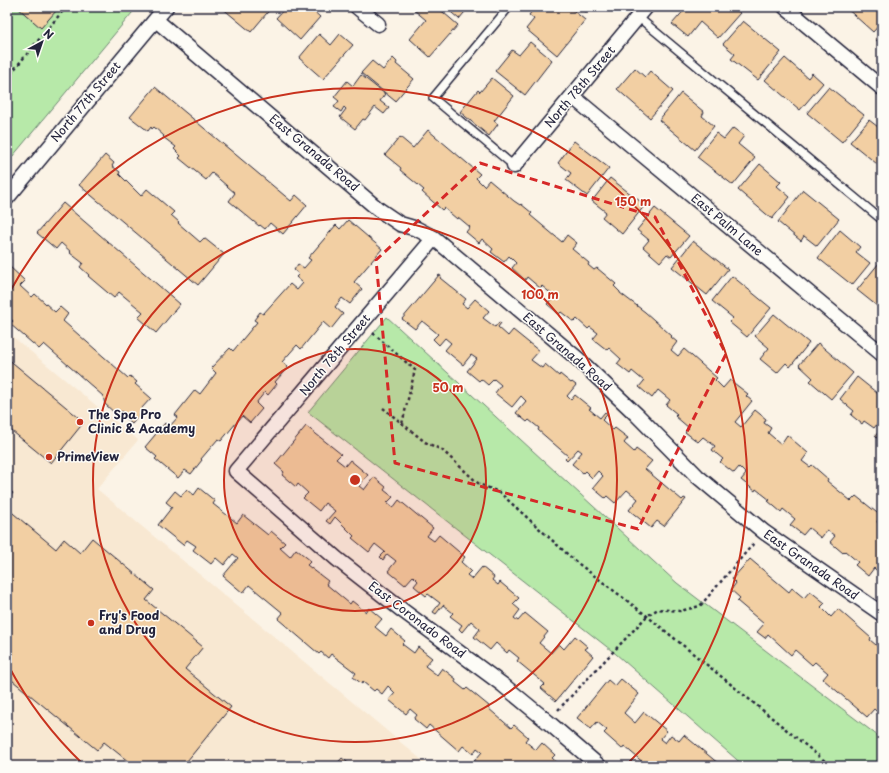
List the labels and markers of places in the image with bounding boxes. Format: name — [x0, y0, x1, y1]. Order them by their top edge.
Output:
place label: The Spa Pro Clinic & Academy — [88, 405, 195, 437]
marker: The Spa Pro Clinic & Academy — [75, 417, 85, 427]
place label: PrimeView — [57, 447, 119, 465]
marker: PrimeView — [44, 452, 54, 462]
centre of rings — [348, 473, 362, 487]
place label: Fry's Food and Drug — [99, 606, 160, 638]
marker: Fry's Food and Drug — [86, 618, 96, 628]

